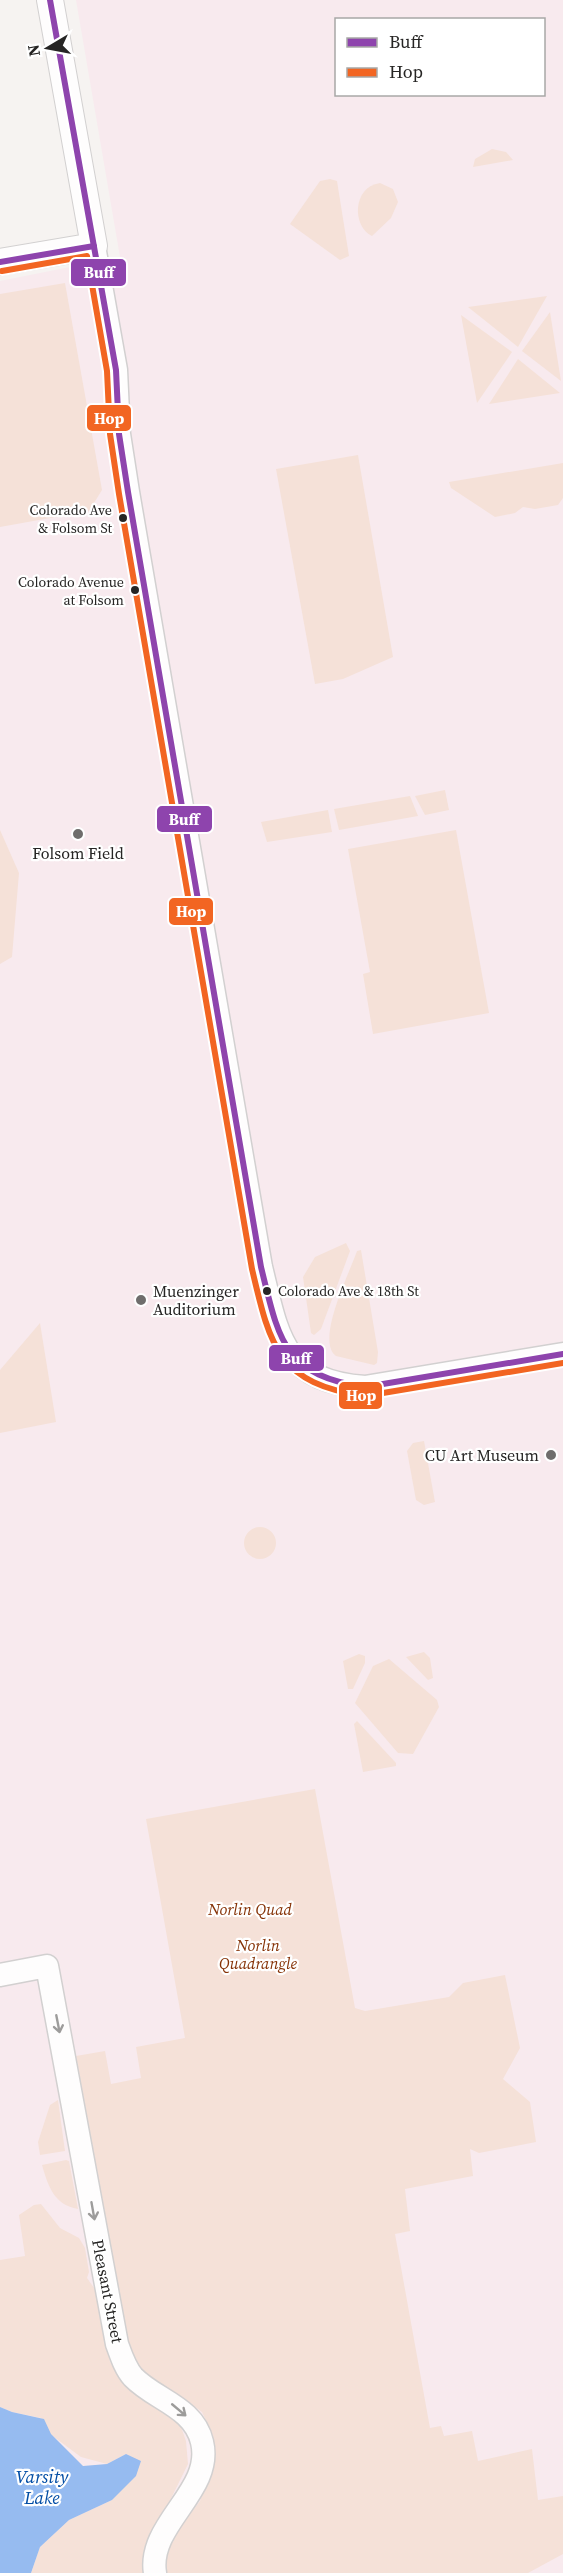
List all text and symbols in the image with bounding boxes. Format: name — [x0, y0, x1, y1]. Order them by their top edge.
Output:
north arrow — [18, 18, 78, 78]
legend — [335, 18, 545, 96]
text: Buff — [389, 29, 424, 54]
text: N — [21, 43, 45, 58]
text: Hop — [389, 59, 423, 84]
line badge: Buff — [70, 258, 127, 287]
text: Buff — [84, 261, 117, 283]
line badge: Hop — [86, 404, 132, 432]
text: Hop — [94, 407, 124, 429]
place label: Colorado Ave & Folsom St — [30, 500, 112, 538]
marker: Colorado Ave & Folsom St — [117, 512, 129, 524]
place label: Colorado Avenue at Folsom — [18, 572, 124, 610]
marker: Colorado Avenue at Folsom — [129, 584, 141, 596]
line badge: Buff — [156, 805, 213, 833]
text: Buff — [169, 808, 202, 830]
marker: Folsom Field — [71, 827, 85, 841]
place label: Folsom Field — [32, 842, 124, 864]
line badge: Hop — [168, 897, 214, 926]
text: Hop — [176, 900, 206, 922]
place label: Muenzinger Auditorium — [153, 1280, 239, 1320]
place label: Colorado Ave & 18th St — [278, 1281, 419, 1301]
marker: Colorado Ave & 18th St — [261, 1285, 273, 1297]
marker: Muenzinger Auditorium — [134, 1293, 148, 1307]
line badge: Buff — [268, 1344, 325, 1372]
text: Buff — [281, 1347, 314, 1369]
line badge: Hop — [338, 1381, 383, 1410]
text: Hop — [346, 1384, 376, 1406]
place label: CU Art Museum — [425, 1444, 539, 1466]
marker: CU Art Museum — [544, 1448, 558, 1462]
park label: Norlin Quad — [207, 1898, 292, 1920]
park label: Norlin Quadrangle — [219, 1934, 297, 1974]
one-way arrow — [53, 2013, 64, 2033]
one-way arrow — [87, 2201, 98, 2220]
street label: Pleasant Street — [87, 2237, 129, 2346]
one-way arrow — [171, 2403, 186, 2417]
water label: Varsity Lake — [16, 2464, 69, 2510]

